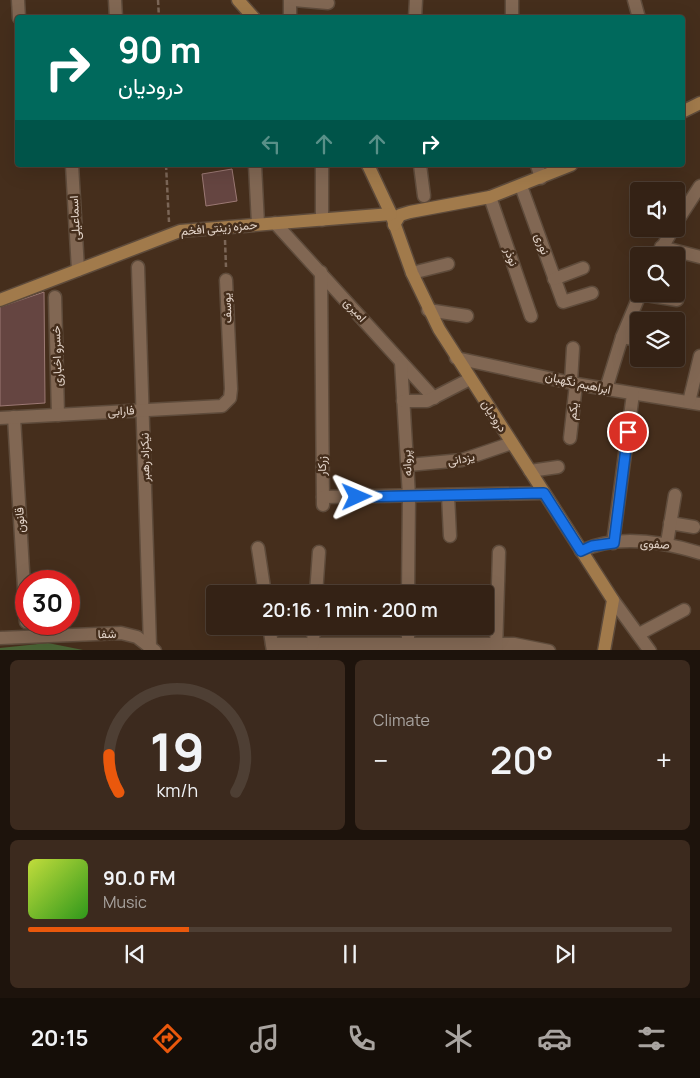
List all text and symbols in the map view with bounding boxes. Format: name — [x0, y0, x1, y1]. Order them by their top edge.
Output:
text: 90 m — [118, 26, 201, 74]
icon: right — [35, 35, 100, 100]
text: درودیان — [118, 71, 184, 101]
icon: left — [257, 130, 285, 158]
icon: ahead — [310, 130, 338, 158]
icon: ahead — [363, 130, 391, 158]
icon: right — [416, 130, 444, 158]
map controls — [630, 182, 685, 367]
button: sound — [630, 182, 685, 237]
street label: اسماعیلی — [65, 195, 84, 241]
street label: حمزه زینتی افخم — [180, 216, 258, 239]
street label: نوری — [531, 231, 554, 257]
street label: نوذر — [500, 244, 523, 268]
button: search — [630, 247, 685, 302]
street label: یوسف — [217, 293, 236, 323]
street label: امیری — [340, 294, 371, 325]
button: layers — [630, 312, 685, 367]
street label: خسرو اخباری — [47, 325, 66, 387]
street label: ابراهیم نگهبان — [544, 367, 612, 398]
street label: درودیان — [478, 396, 511, 436]
street label: فارابی — [107, 401, 135, 420]
street label: یکم — [563, 401, 582, 421]
pin — [607, 411, 649, 453]
icon: arrive — [614, 418, 642, 446]
street label: نیکزاد رهبر — [136, 432, 153, 483]
street label: یزدانی — [446, 448, 476, 469]
street label: پروانه — [397, 449, 416, 477]
street label: زرکار — [313, 456, 330, 477]
position arrow — [330, 470, 382, 522]
street label: قانون — [10, 507, 29, 533]
street label: صفوی — [640, 534, 670, 553]
speed limit sign: 30 — [15, 570, 80, 635]
text: 20:16 · 1 min · 200 m — [262, 597, 438, 623]
street label: شفا — [98, 625, 116, 642]
text: Climate — [373, 709, 430, 731]
text: 19 — [150, 716, 205, 787]
text: 20° — [490, 733, 554, 785]
text: − — [373, 741, 388, 779]
text: + — [656, 741, 672, 779]
text: km/h — [157, 778, 198, 802]
text: 90.0 FM — [103, 865, 176, 891]
text: Music — [103, 891, 147, 913]
icon: previous — [121, 940, 149, 968]
icon: pause — [336, 940, 364, 968]
icon: next — [551, 940, 579, 968]
icon: directions — [150, 1021, 185, 1056]
icon: music — [247, 1021, 282, 1056]
icon: phone — [344, 1021, 379, 1056]
icon: climate — [441, 1021, 476, 1056]
icon: car — [537, 1021, 572, 1056]
icon: filters — [634, 1021, 669, 1056]
text: 20:15 — [31, 1023, 89, 1053]

